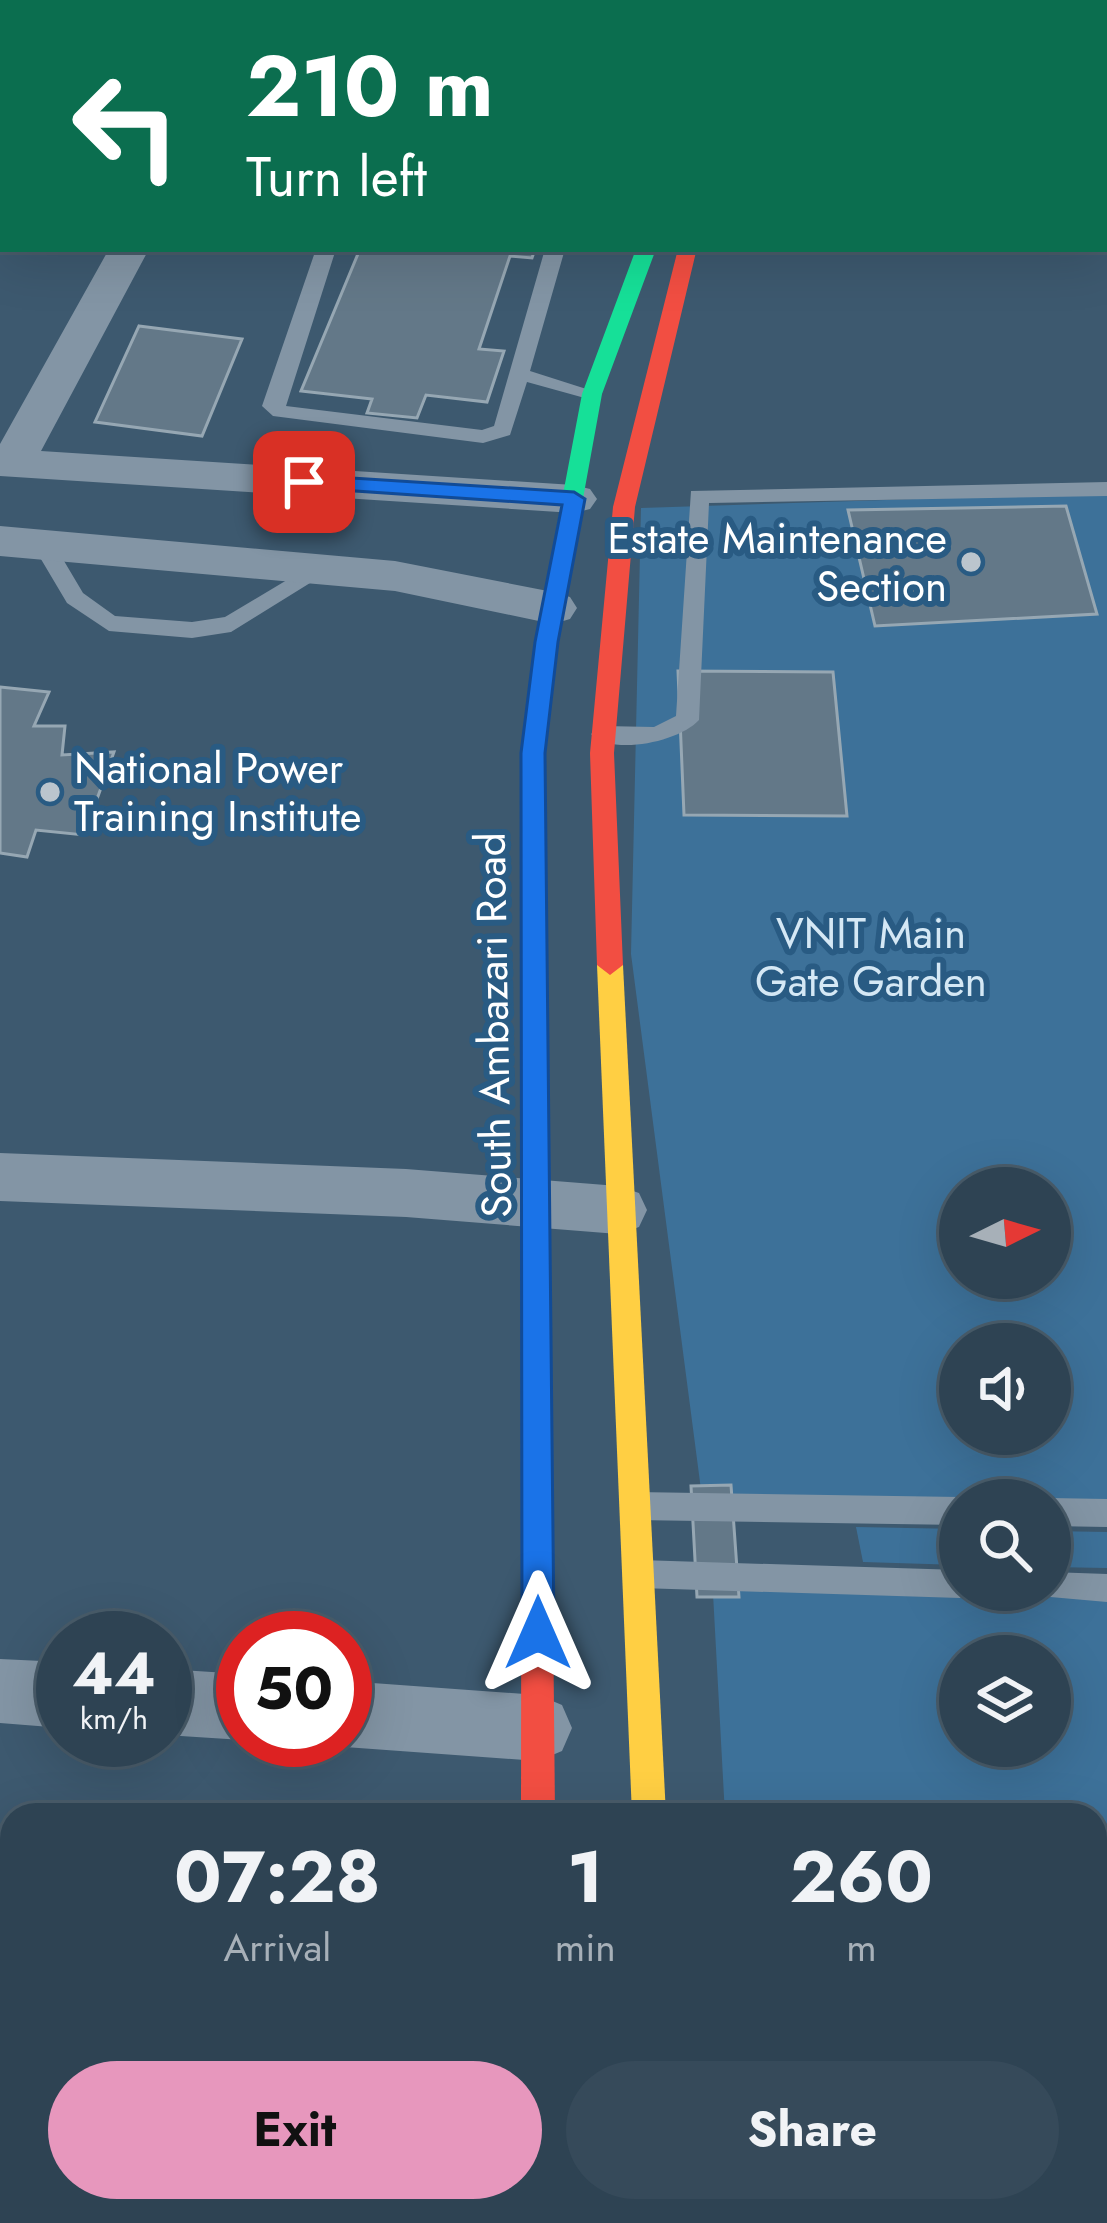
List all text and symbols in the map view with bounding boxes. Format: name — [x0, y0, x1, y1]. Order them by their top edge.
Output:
text: 210 m — [246, 26, 494, 148]
icon: left — [48, 48, 204, 204]
text: Turn left — [246, 138, 427, 216]
pin — [253, 431, 355, 533]
icon: arrive — [271, 449, 337, 515]
place label: Estate Maintenance Section — [607, 508, 947, 617]
marker: Estate Maintenance Section — [958, 549, 984, 575]
place label: National Power Training Institute — [74, 738, 361, 847]
marker: National Power Training Institute — [37, 779, 63, 805]
street label: South Ambazari Road — [460, 832, 527, 1218]
park label: VNIT Main Gate Garden — [755, 903, 987, 1012]
north arrow — [939, 1167, 1071, 1299]
map controls — [939, 1167, 1071, 1767]
button: sound — [939, 1323, 1071, 1455]
button: search — [939, 1479, 1071, 1611]
position arrow — [475, 1570, 601, 1696]
speed limit sign: 50 — [216, 1611, 372, 1767]
text: 44 — [72, 1630, 156, 1717]
button: layers — [939, 1635, 1071, 1767]
text: km/h — [80, 1697, 148, 1740]
text: 07:28 — [174, 1825, 381, 1929]
text: 1 — [567, 1825, 604, 1929]
text: 260 — [790, 1825, 933, 1929]
text: Arrival — [224, 1919, 331, 1976]
text: min — [555, 1919, 616, 1976]
text: m — [846, 1919, 877, 1976]
button: Exit — [48, 2061, 542, 2199]
button: Share — [566, 2061, 1059, 2199]

